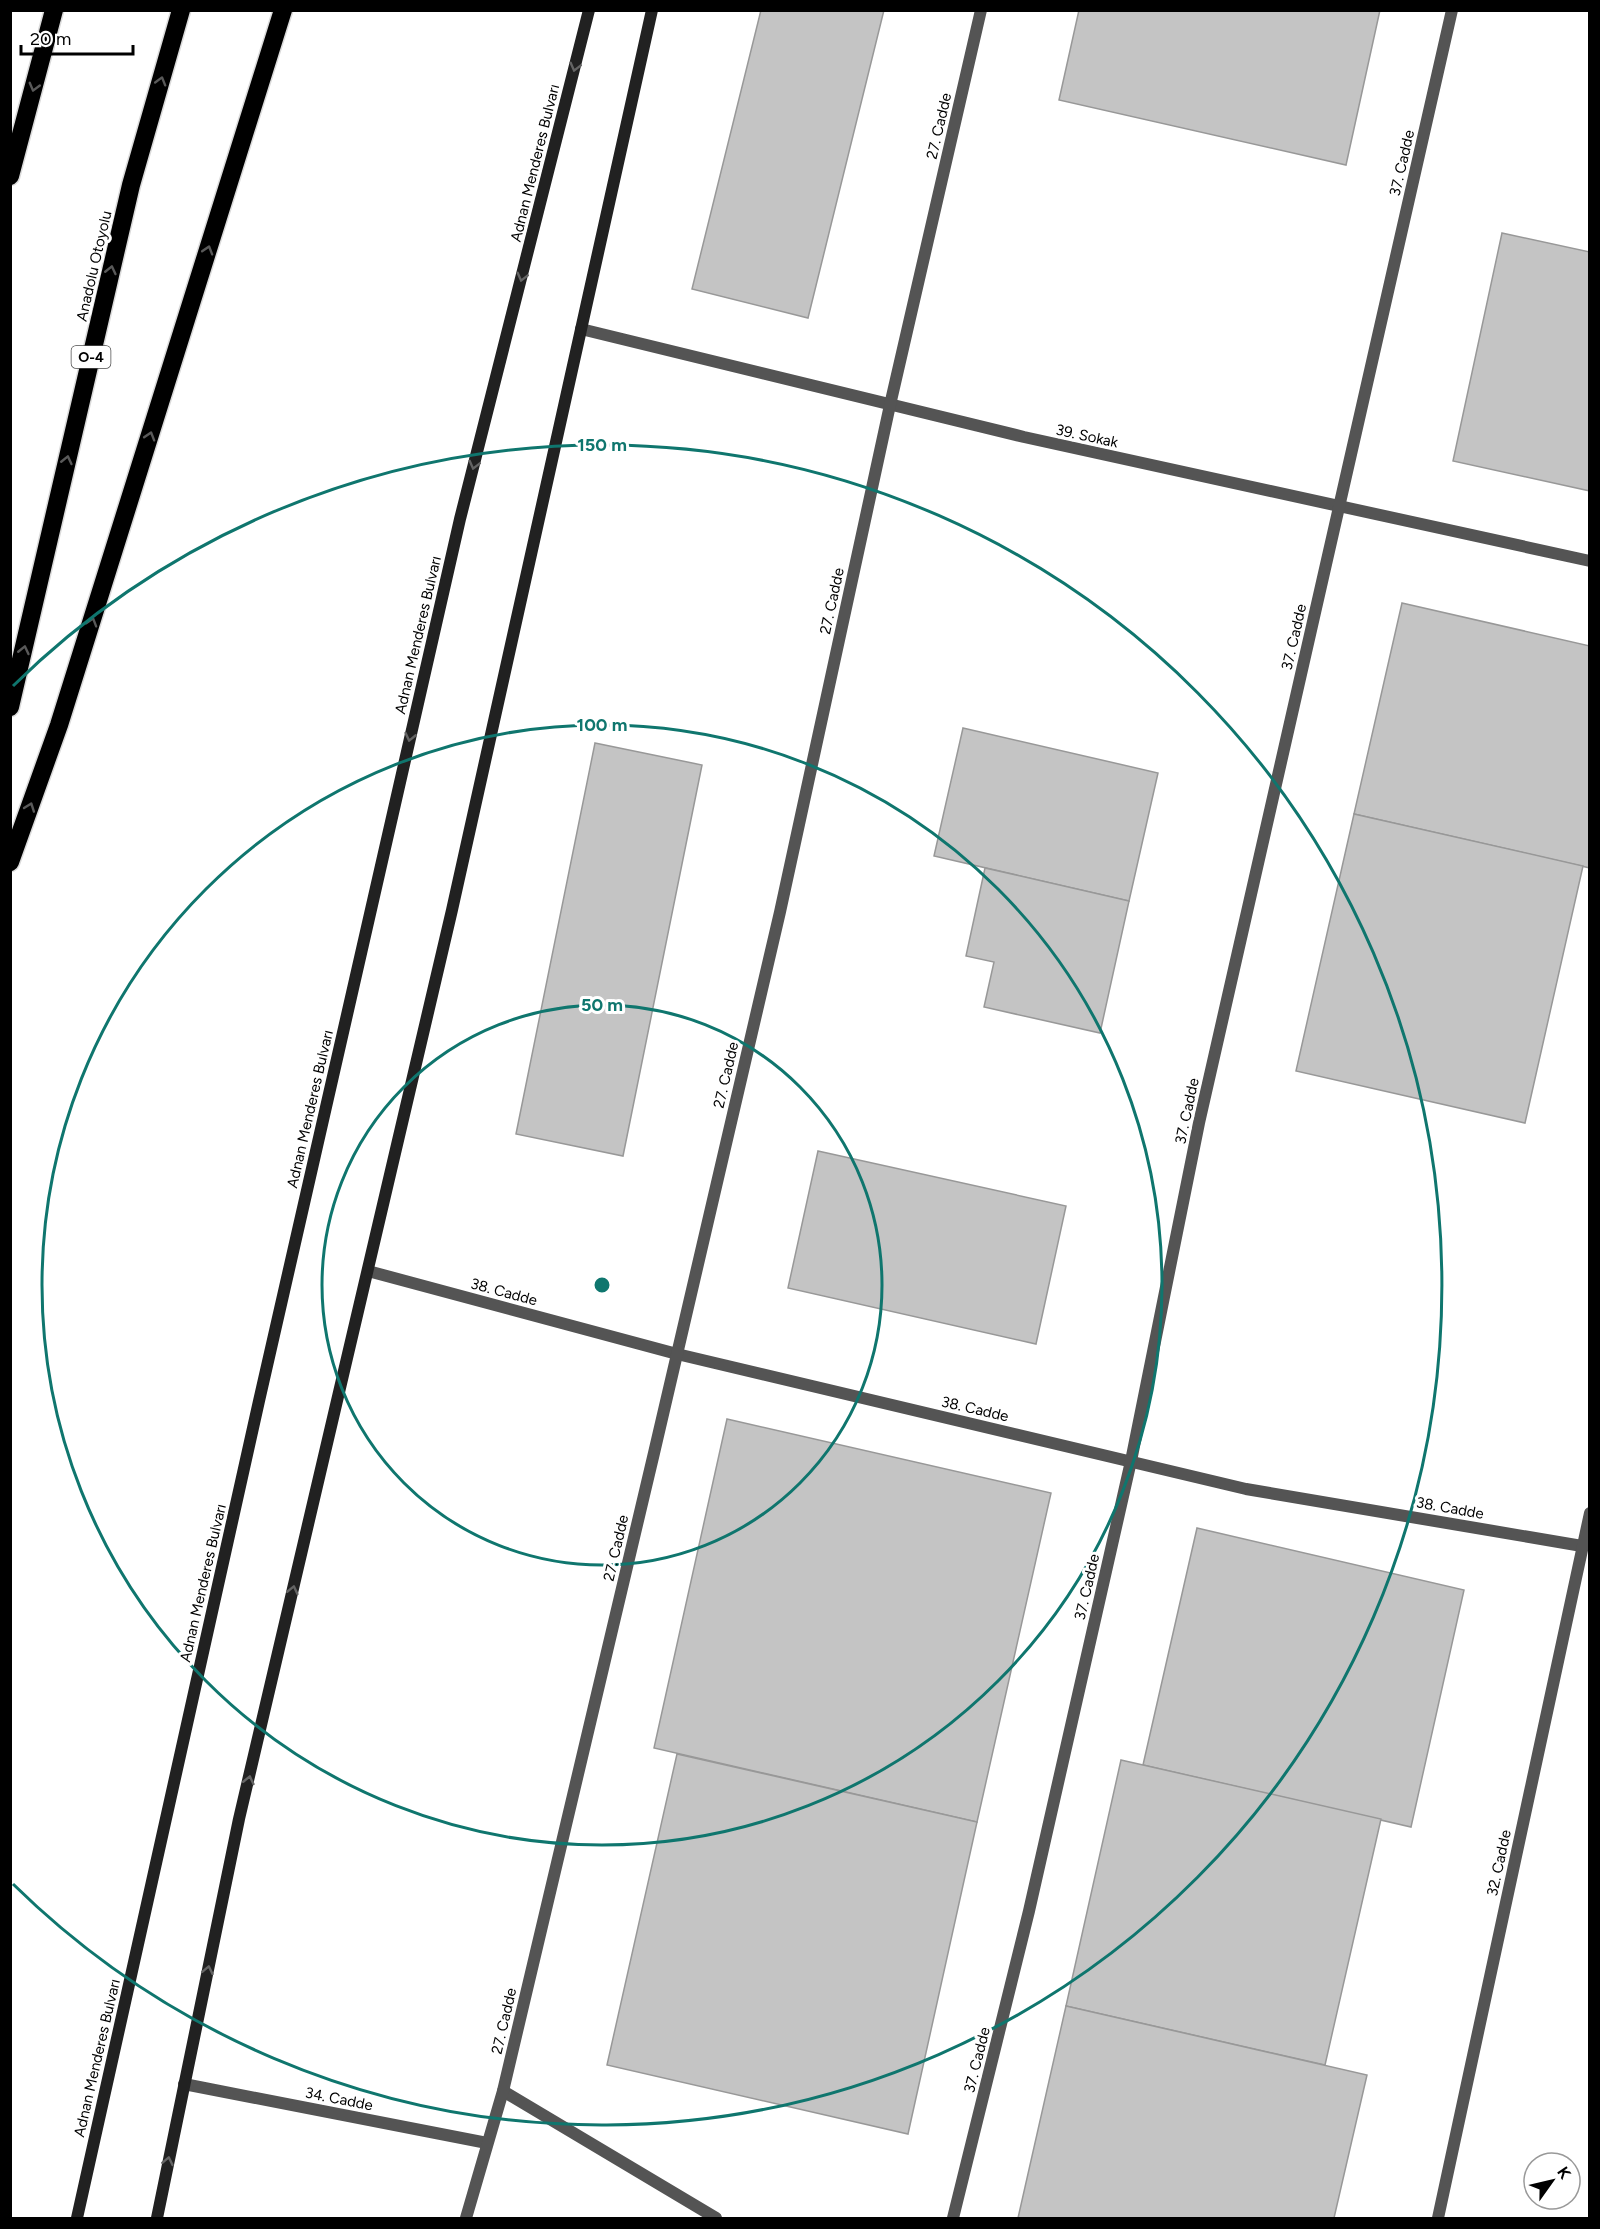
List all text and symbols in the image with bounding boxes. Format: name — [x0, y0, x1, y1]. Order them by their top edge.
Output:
scale bar — [21, 18, 134, 56]
text: 20 m — [30, 28, 71, 50]
one-way arrow — [570, 61, 582, 72]
one-way arrow — [154, 77, 166, 87]
one-way arrow — [29, 81, 41, 92]
street label: Adnan Menderes Bulvarı — [507, 82, 563, 244]
street label: 27. Cadde — [923, 91, 955, 161]
street label: 37. Cadde — [1386, 128, 1418, 198]
street label: Anadolu Otoyolu — [73, 209, 115, 323]
one-way arrow — [201, 245, 213, 255]
one-way arrow — [104, 265, 117, 275]
one-way arrow — [516, 271, 529, 281]
road number: O-4 — [72, 346, 110, 368]
street label: 39. Sokak — [1054, 421, 1121, 452]
one-way arrow — [143, 431, 155, 442]
text: 150 m — [577, 434, 627, 456]
one-way arrow — [60, 455, 73, 465]
one-way arrow — [468, 460, 481, 470]
street label: Adnan Menderes Bulvarı — [391, 554, 445, 716]
street label: 27. Cadde — [816, 566, 848, 636]
street label: 37. Cadde — [1278, 602, 1310, 672]
one-way arrow — [85, 617, 97, 628]
one-way arrow — [16, 645, 29, 655]
text: 100 m — [577, 714, 627, 736]
one-way arrow — [405, 732, 418, 742]
one-way arrow — [23, 802, 36, 813]
text: 50 m — [581, 994, 623, 1016]
street label: Adnan Menderes Bulvarı — [283, 1028, 337, 1190]
street label: 27. Cadde — [710, 1040, 742, 1110]
street label: 37. Cadde — [1171, 1076, 1203, 1146]
street label: 38. Cadde — [469, 1274, 539, 1310]
centre of rings — [592, 1275, 612, 1295]
street label: 38. Cadde — [940, 1393, 1010, 1425]
street label: 38. Cadde — [1415, 1493, 1485, 1523]
street label: Adnan Menderes Bulvarı — [176, 1502, 230, 1664]
street label: 27. Cadde — [600, 1513, 632, 1583]
street label: 37. Cadde — [1071, 1552, 1103, 1622]
one-way arrow — [286, 1585, 299, 1595]
one-way arrow — [241, 1775, 254, 1785]
street label: 32. Cadde — [1483, 1828, 1515, 1898]
one-way arrow — [201, 1966, 214, 1976]
street label: Adnan Menderes Bulvarı — [70, 1977, 124, 2139]
street label: 27. Cadde — [488, 1986, 520, 2056]
street label: 37. Cadde — [960, 2025, 994, 2095]
street label: 34. Cadde — [304, 2084, 374, 2114]
north arrow — [1522, 2151, 1582, 2211]
one-way arrow — [161, 2156, 174, 2166]
text: K — [1553, 2163, 1575, 2183]

